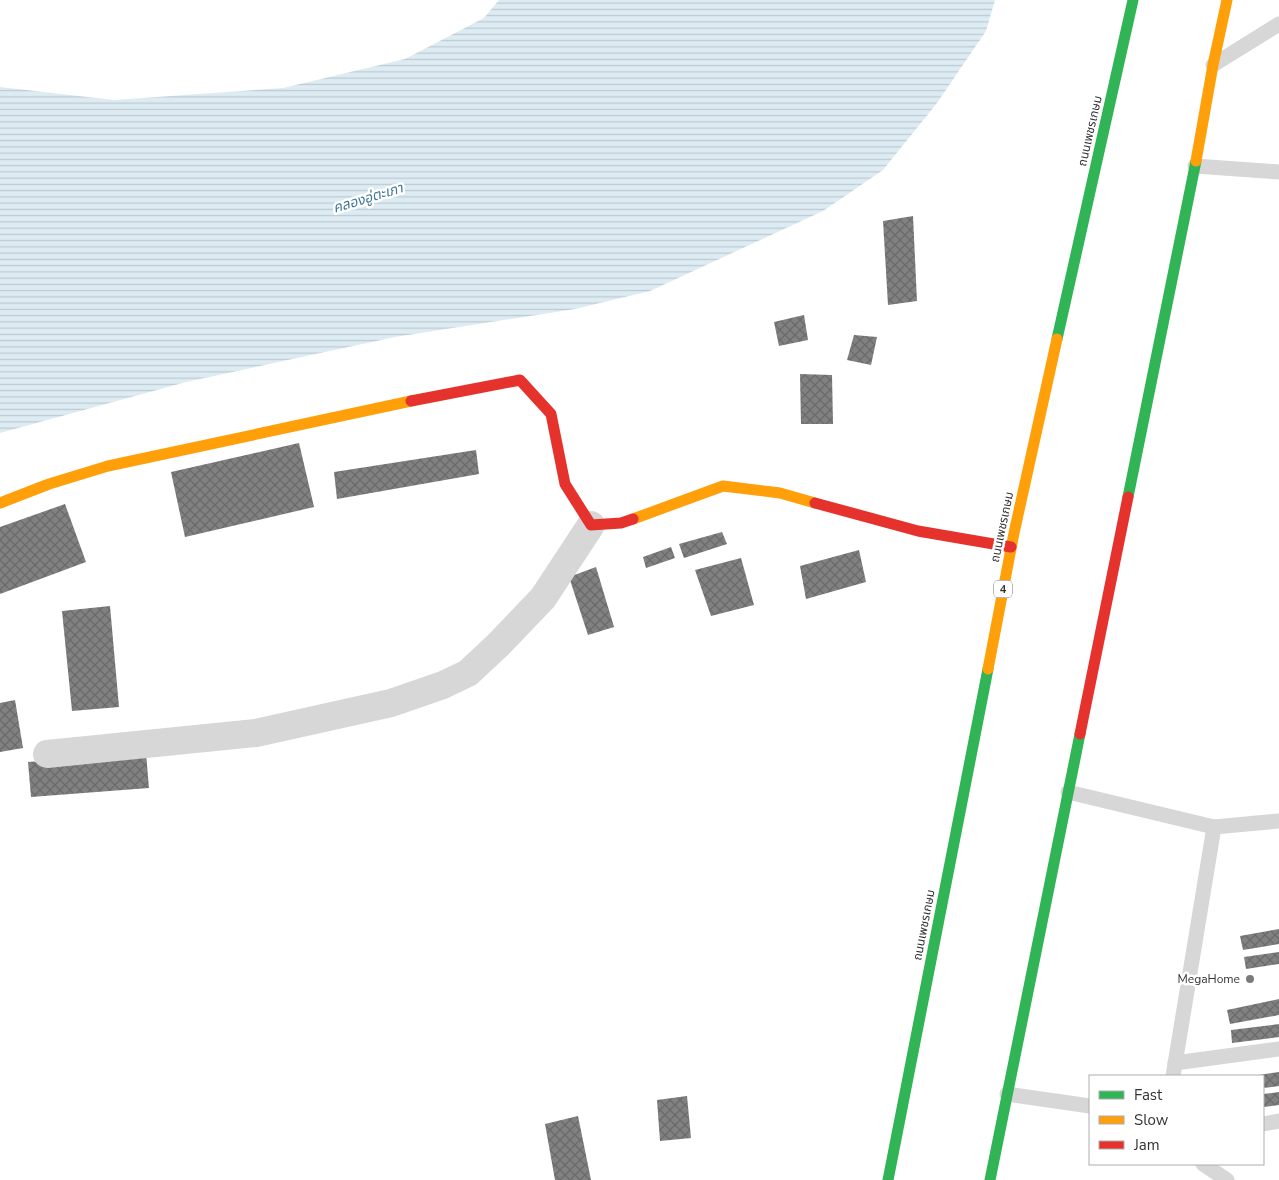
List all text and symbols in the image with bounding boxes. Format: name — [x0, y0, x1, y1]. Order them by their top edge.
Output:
street label: ถนนเพชรเกษม — [1074, 94, 1106, 168]
water label: คลองอู่ตะเภา — [331, 178, 406, 218]
street label: ถนนเพชรเกษม — [987, 490, 1017, 564]
road number: 4 — [994, 580, 1012, 598]
street label: ถนนเพชรเกษม — [909, 888, 939, 962]
place label: MegaHome — [1178, 971, 1240, 987]
marker: MegaHome — [1244, 973, 1256, 985]
legend — [1089, 1075, 1264, 1165]
text: Fast — [1134, 1085, 1163, 1105]
text: Slow — [1134, 1110, 1169, 1130]
text: Jam — [1133, 1135, 1160, 1155]

